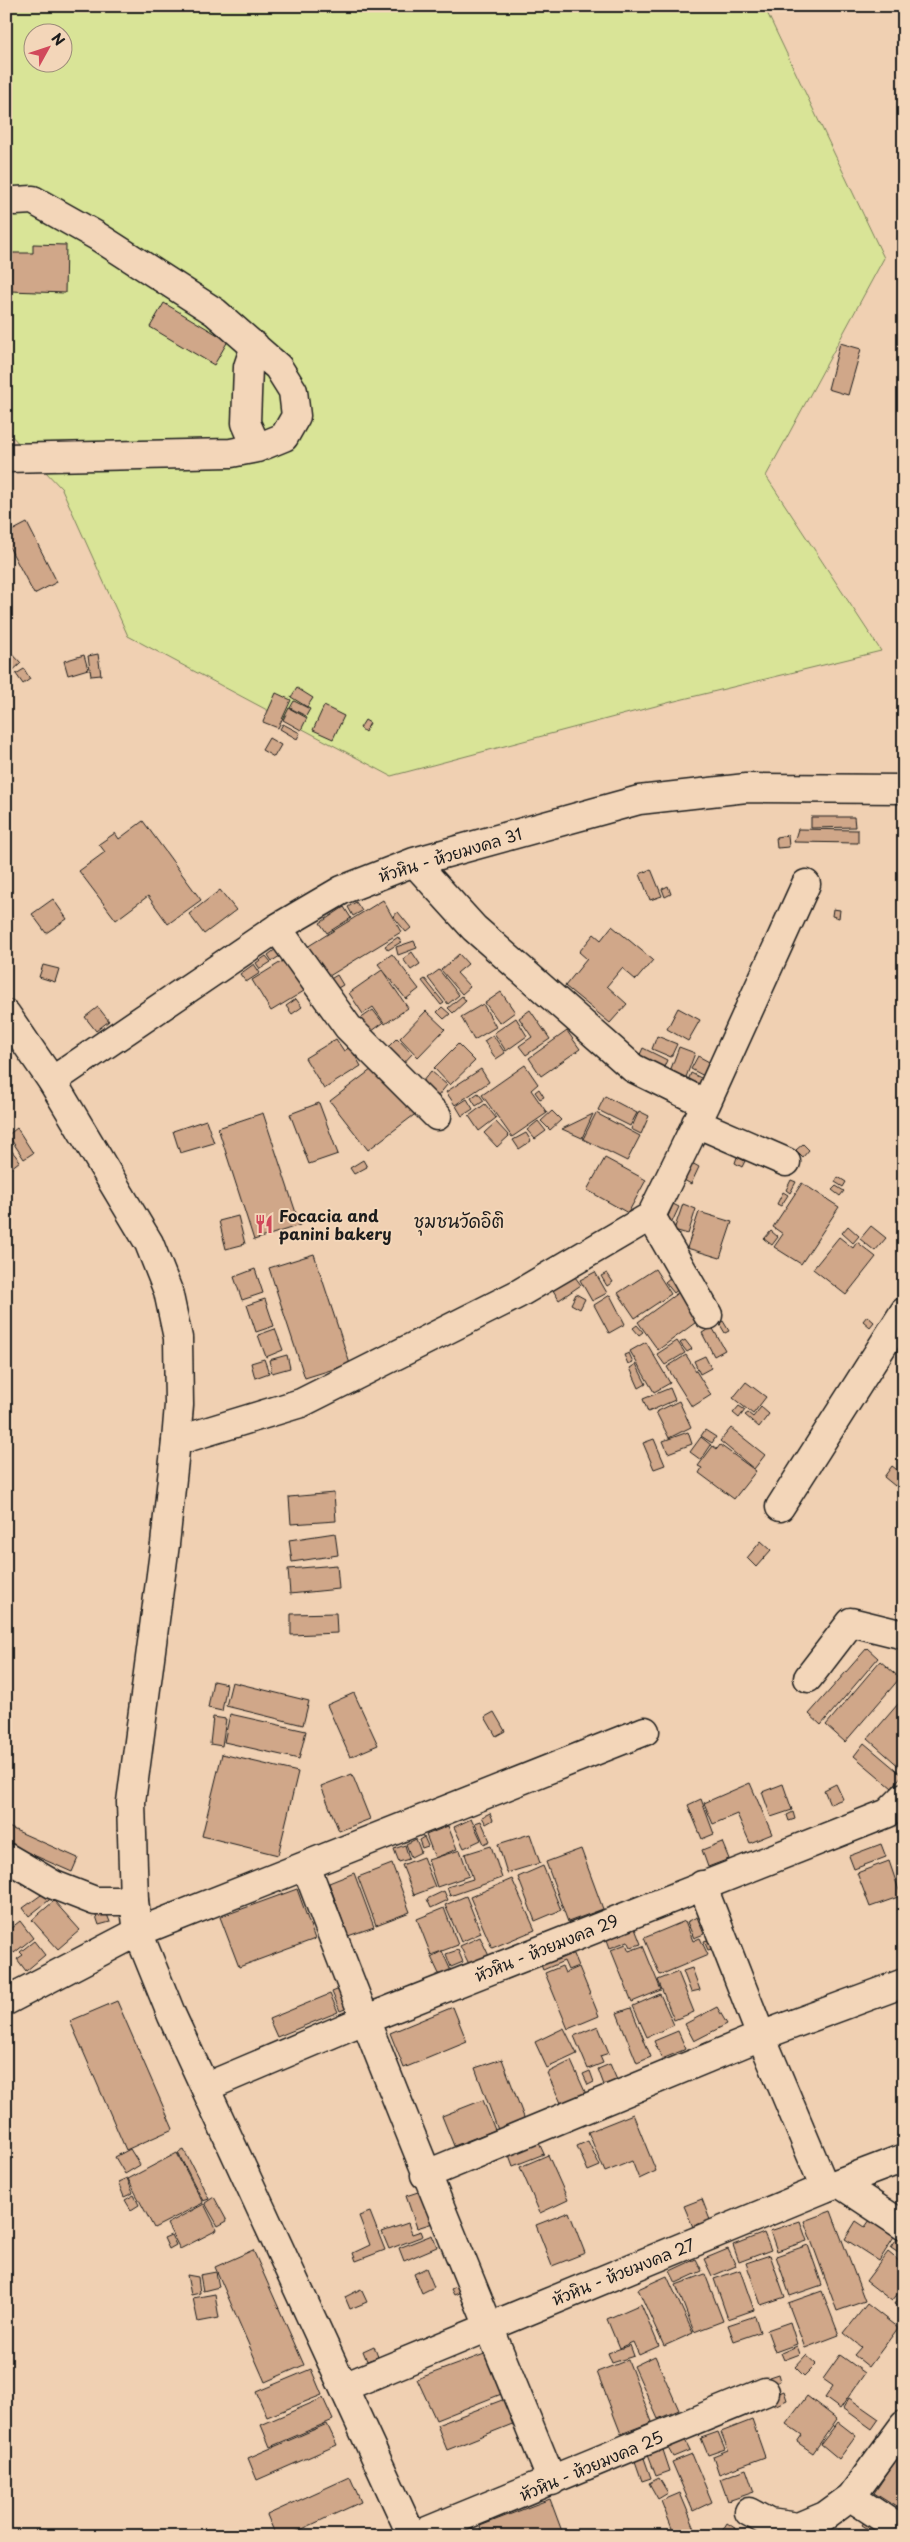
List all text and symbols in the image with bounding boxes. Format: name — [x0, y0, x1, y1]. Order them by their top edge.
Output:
north arrow — [22, 22, 72, 72]
text: N — [47, 28, 70, 50]
street label: หัวหิน - ห้วยมงคล 31 — [375, 821, 525, 887]
place label: Focacia and panini bakery — [279, 1203, 391, 1245]
district label: ชุมชนวัดอิติ — [414, 1207, 504, 1236]
restaurant icon: Focacia and panini bakery — [253, 1213, 275, 1235]
street label: หัวหิน - ห้วยมงคล 29 — [471, 1907, 622, 1987]
street label: หัวหิน - ห้วยมงคล 27 — [548, 2231, 698, 2311]
street label: หัวหิน - ห้วยมงคล 25 — [515, 2424, 667, 2506]

